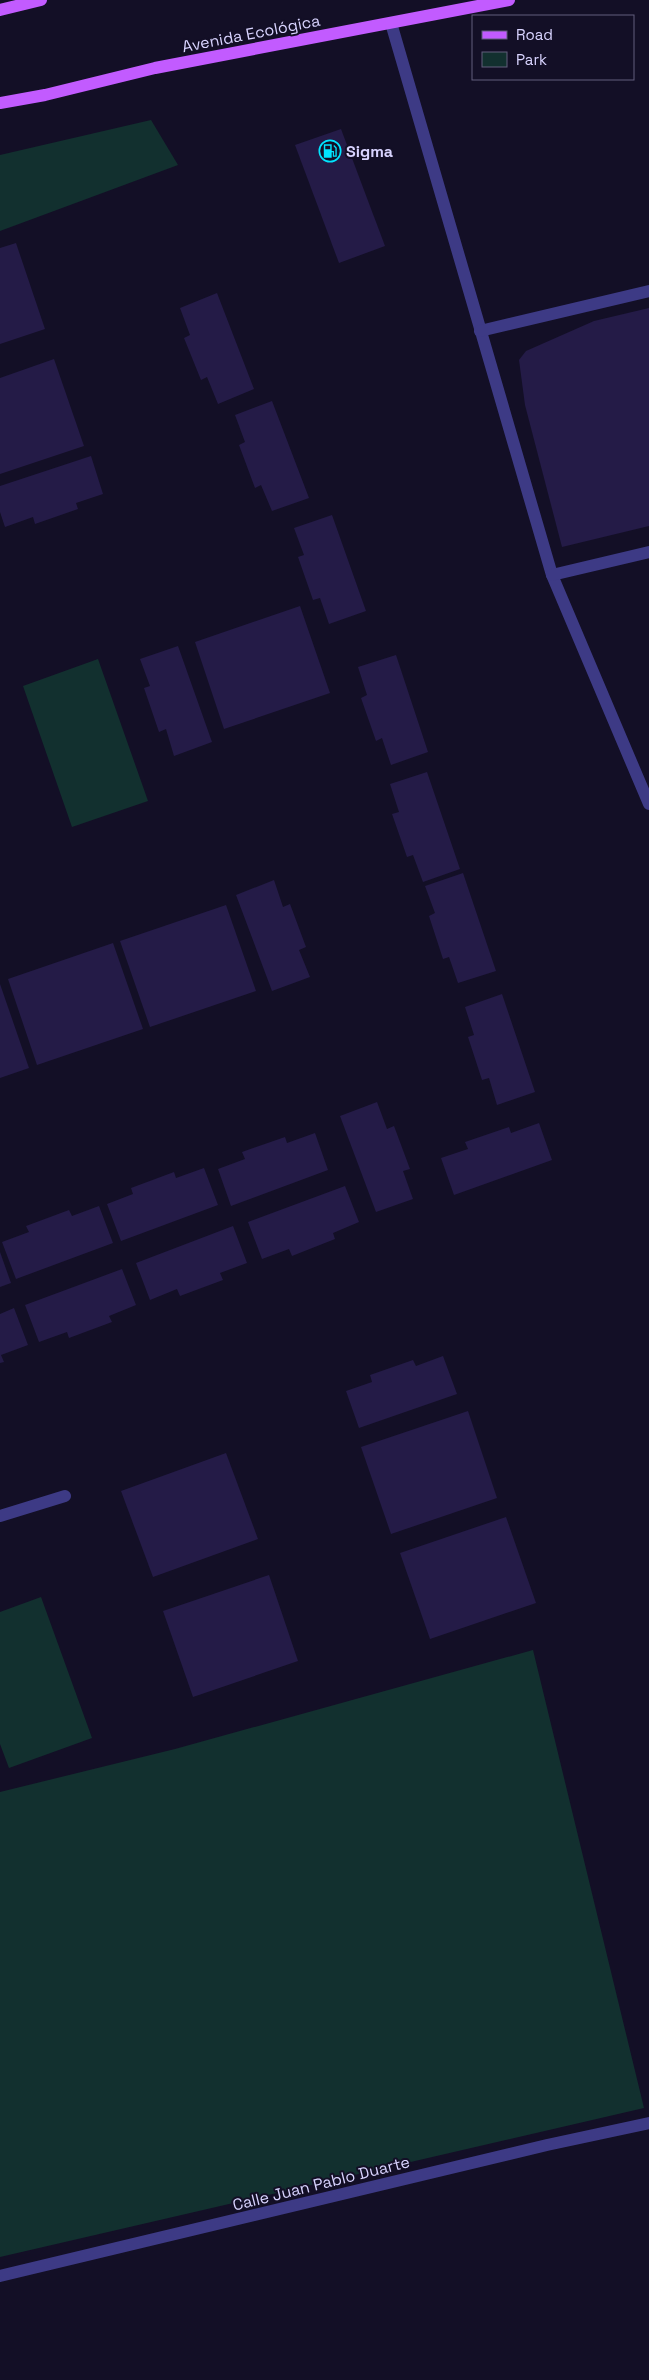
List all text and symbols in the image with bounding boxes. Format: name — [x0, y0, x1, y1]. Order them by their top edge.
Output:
street label: Avenida Ecológica — [180, 10, 322, 57]
legend — [472, 15, 634, 80]
text: Road — [516, 25, 553, 44]
text: Park — [516, 50, 547, 69]
fuel station icon: Sigma — [318, 139, 342, 163]
place label: Sigma — [346, 141, 393, 162]
street label: Calle Juan Pablo Duarte — [230, 2151, 412, 2216]

